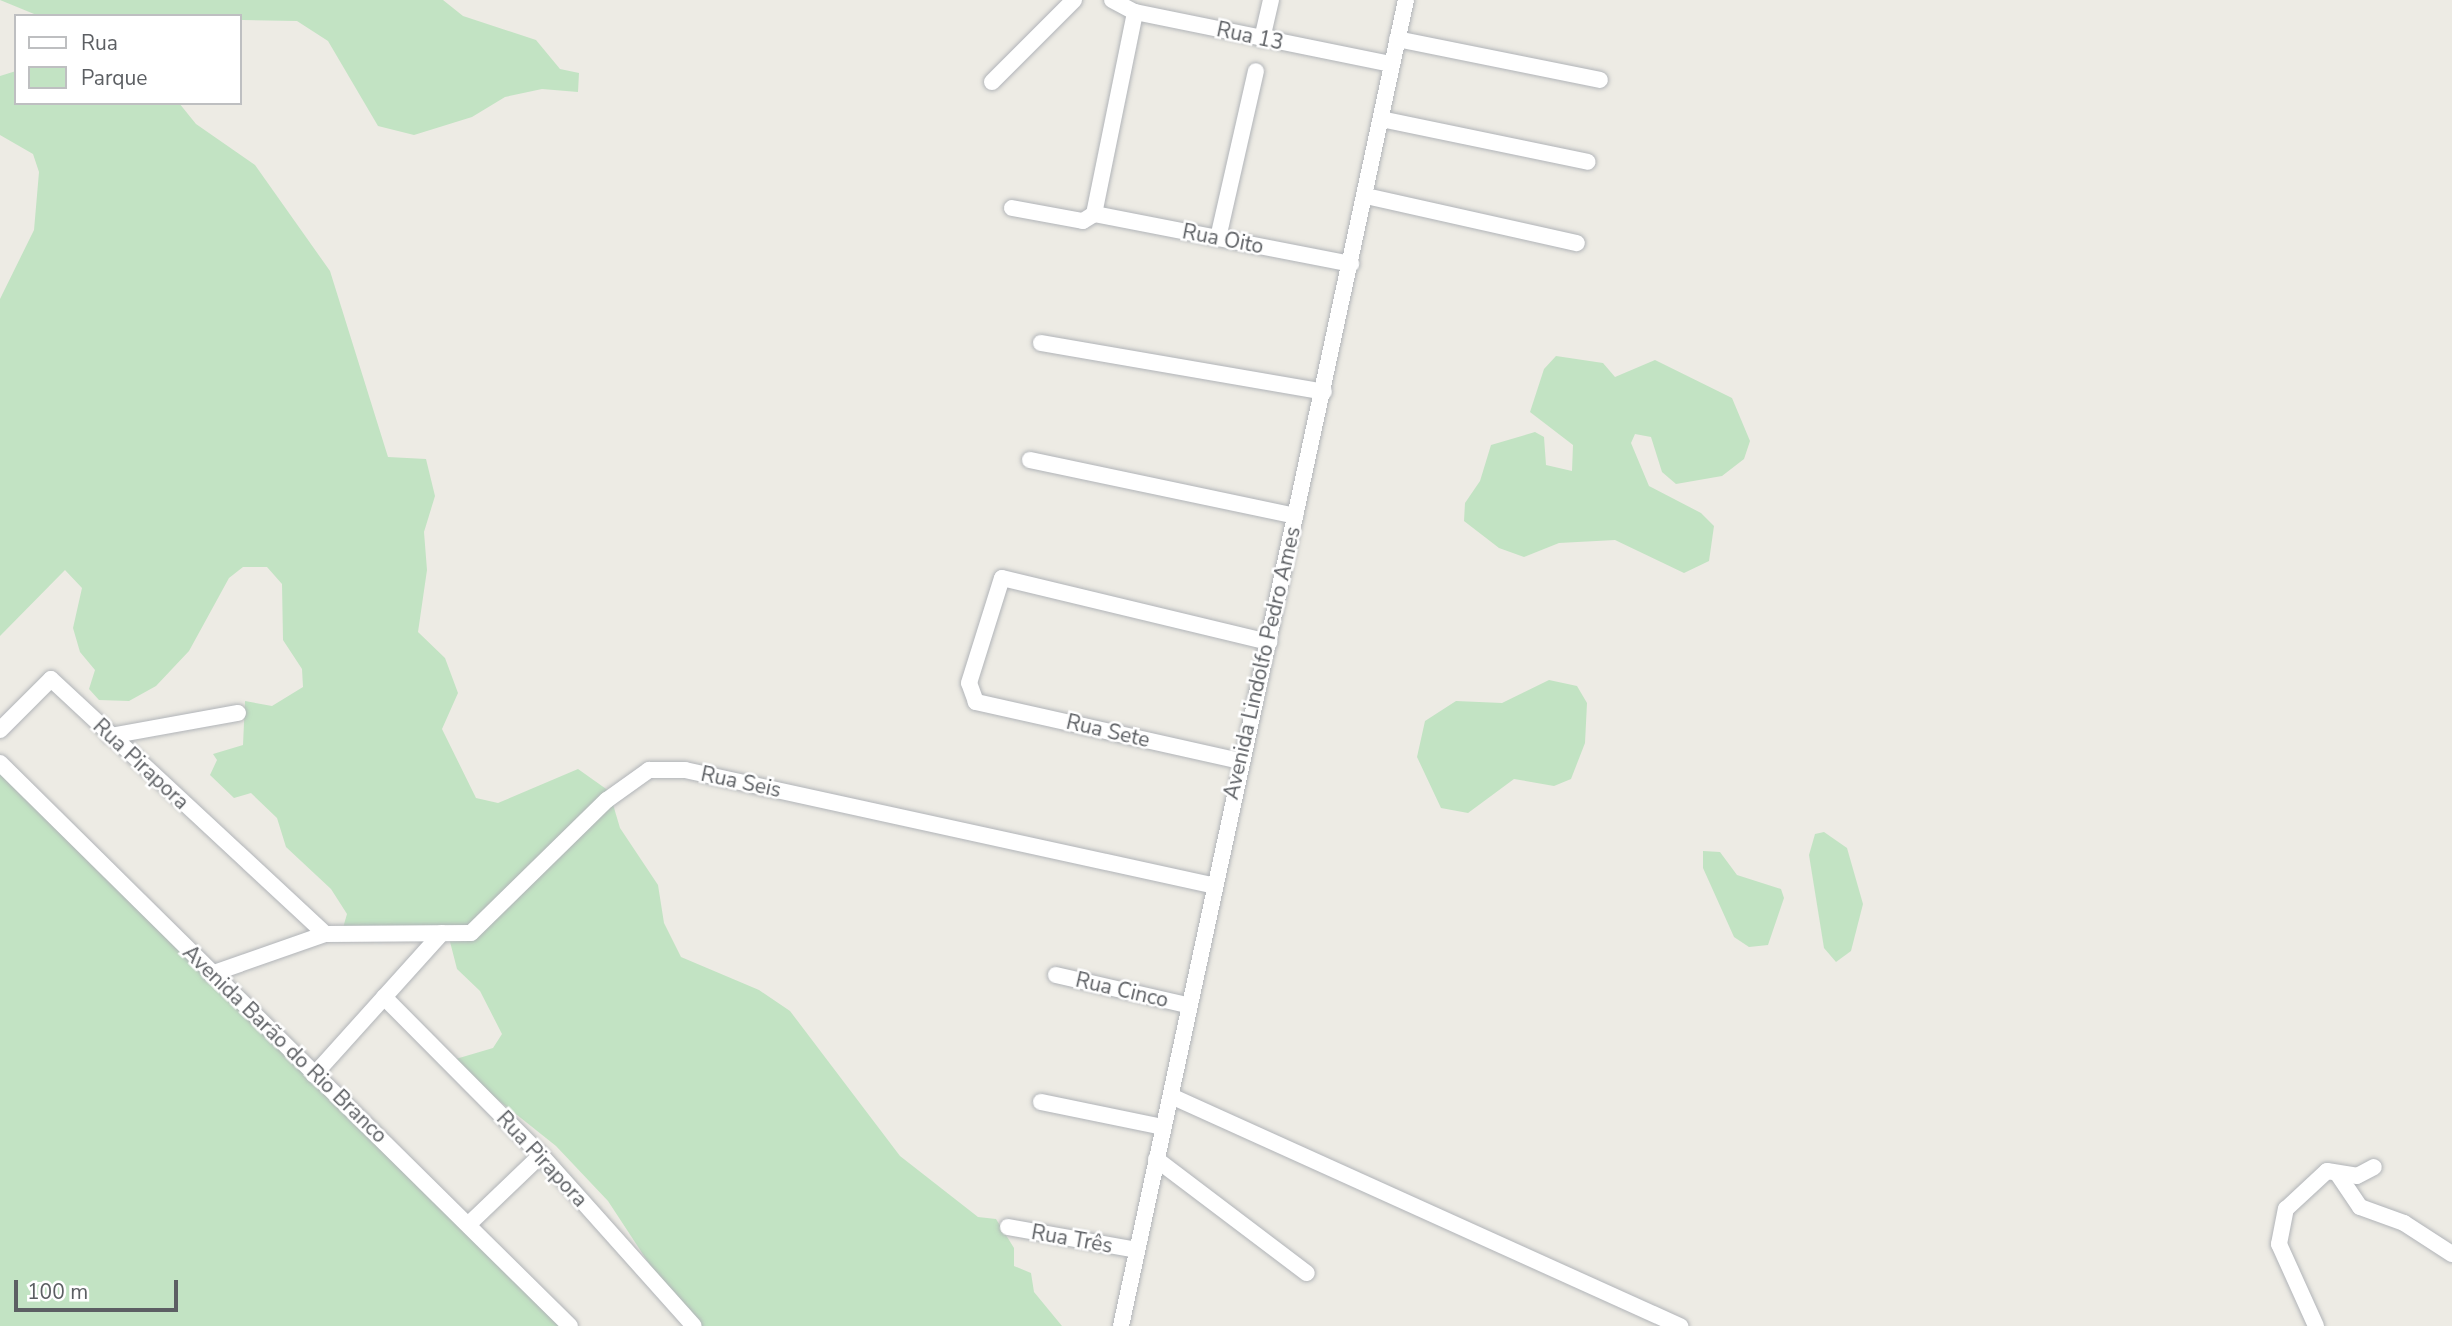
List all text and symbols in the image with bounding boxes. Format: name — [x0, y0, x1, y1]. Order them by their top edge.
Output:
legend — [14, 14, 242, 105]
street label: Rua 13 — [1214, 17, 1286, 55]
text: Rua — [81, 29, 118, 57]
text: Parque — [81, 64, 148, 92]
street label: Rua Oito — [1180, 219, 1266, 259]
street label: Avenida Lindolfo Pedro Ames — [1218, 524, 1306, 802]
street label: Rua Sete — [1064, 709, 1152, 753]
street label: Rua Pirapora — [88, 713, 194, 815]
street label: Rua Seis — [699, 761, 783, 803]
street label: Avenida Barão do Rio Branco — [178, 940, 392, 1148]
street label: Rua Cinco — [1073, 967, 1171, 1013]
street label: Rua Pirapora — [491, 1106, 593, 1212]
street label: Rua Três — [1029, 1219, 1115, 1259]
scale bar — [18, 1266, 182, 1310]
text: 100 m — [27, 1278, 88, 1306]

